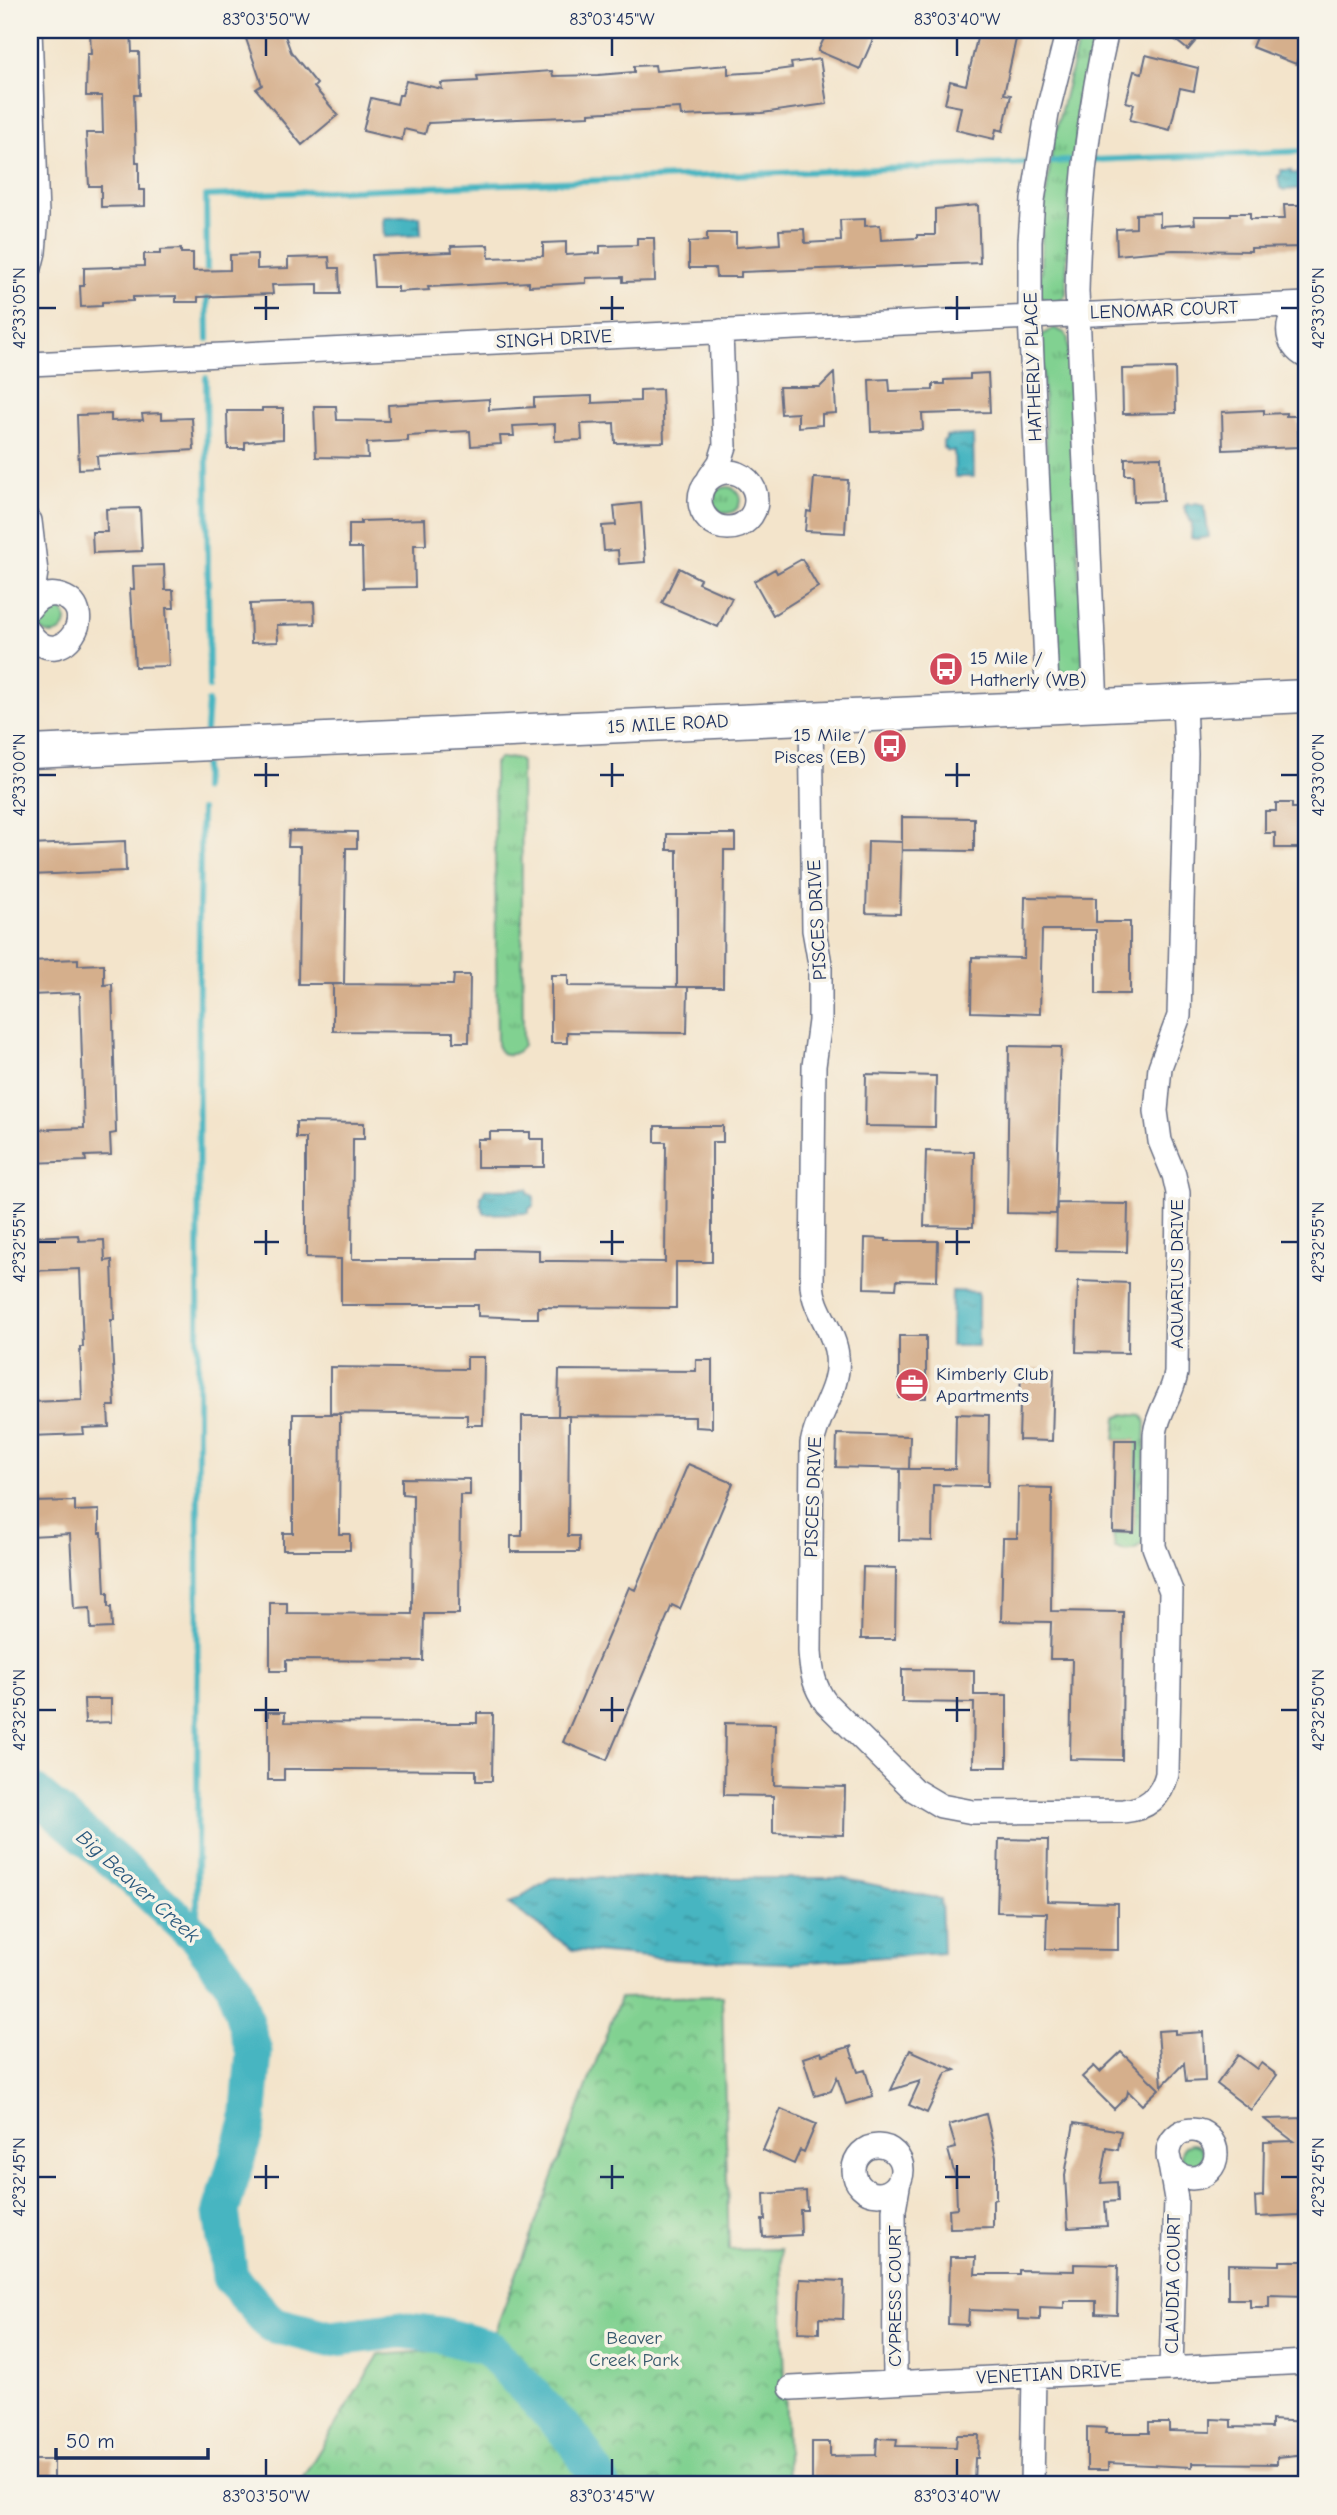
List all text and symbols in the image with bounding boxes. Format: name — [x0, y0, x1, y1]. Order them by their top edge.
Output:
text: 83°03'50"W — [222, 9, 310, 30]
text: 83°03'45"W — [569, 9, 655, 30]
text: 83°03'40"W — [914, 9, 1001, 30]
text: 42°33'05"N — [9, 267, 30, 349]
text: 42°33'05"N — [1308, 267, 1329, 349]
street label: HATHERLY PLACE — [1019, 292, 1047, 442]
street label: LENOMAR COURT — [1089, 296, 1239, 324]
street label: SINGH DRIVE — [495, 325, 613, 353]
place label: 15 Mile / Hatherly (WB) — [970, 647, 1087, 691]
bus stop icon: 15 Mile / Hatherly (WB) — [927, 650, 965, 688]
street label: 15 MILE ROAD — [607, 710, 729, 738]
place label: 15 Mile / Pisces (EB) — [774, 724, 866, 768]
bus stop icon: 15 Mile / Pisces (EB) — [871, 727, 909, 765]
text: 42°33'00"N — [9, 733, 30, 817]
text: 42°33'00"N — [1308, 733, 1329, 817]
street label: PISCES DRIVE — [803, 859, 831, 981]
street label: AQUARIUS DRIVE — [1166, 1199, 1188, 1349]
text: 42°32'55"N — [9, 1202, 30, 1282]
text: 42°32'55"N — [1308, 1202, 1329, 1282]
place label: Kimberly Club Apartments — [936, 1363, 1049, 1407]
office icon: Kimberly Club Apartments — [893, 1366, 931, 1404]
street label: PISCES DRIVE — [800, 1436, 826, 1558]
text: 42°32'50"N — [9, 1669, 30, 1751]
text: 42°32'50"N — [1308, 1669, 1329, 1751]
water label: Big Beaver Creek — [72, 1825, 205, 1948]
text: 42°32'45"N — [9, 2137, 30, 2217]
text: 42°32'45"N — [1308, 2137, 1329, 2217]
street label: CLAUDIA COURT — [1161, 2214, 1185, 2354]
street label: CYPRESS COURT — [884, 2225, 906, 2367]
park label: Beaver Creek Park — [589, 2327, 680, 2371]
street label: VENETIAN DRIVE — [976, 2359, 1122, 2389]
scale bar — [56, 2417, 208, 2461]
text: 50 m — [66, 2429, 115, 2453]
text: 83°03'50"W — [222, 2486, 310, 2507]
text: 83°03'45"W — [569, 2486, 655, 2507]
text: 83°03'40"W — [914, 2486, 1001, 2507]

